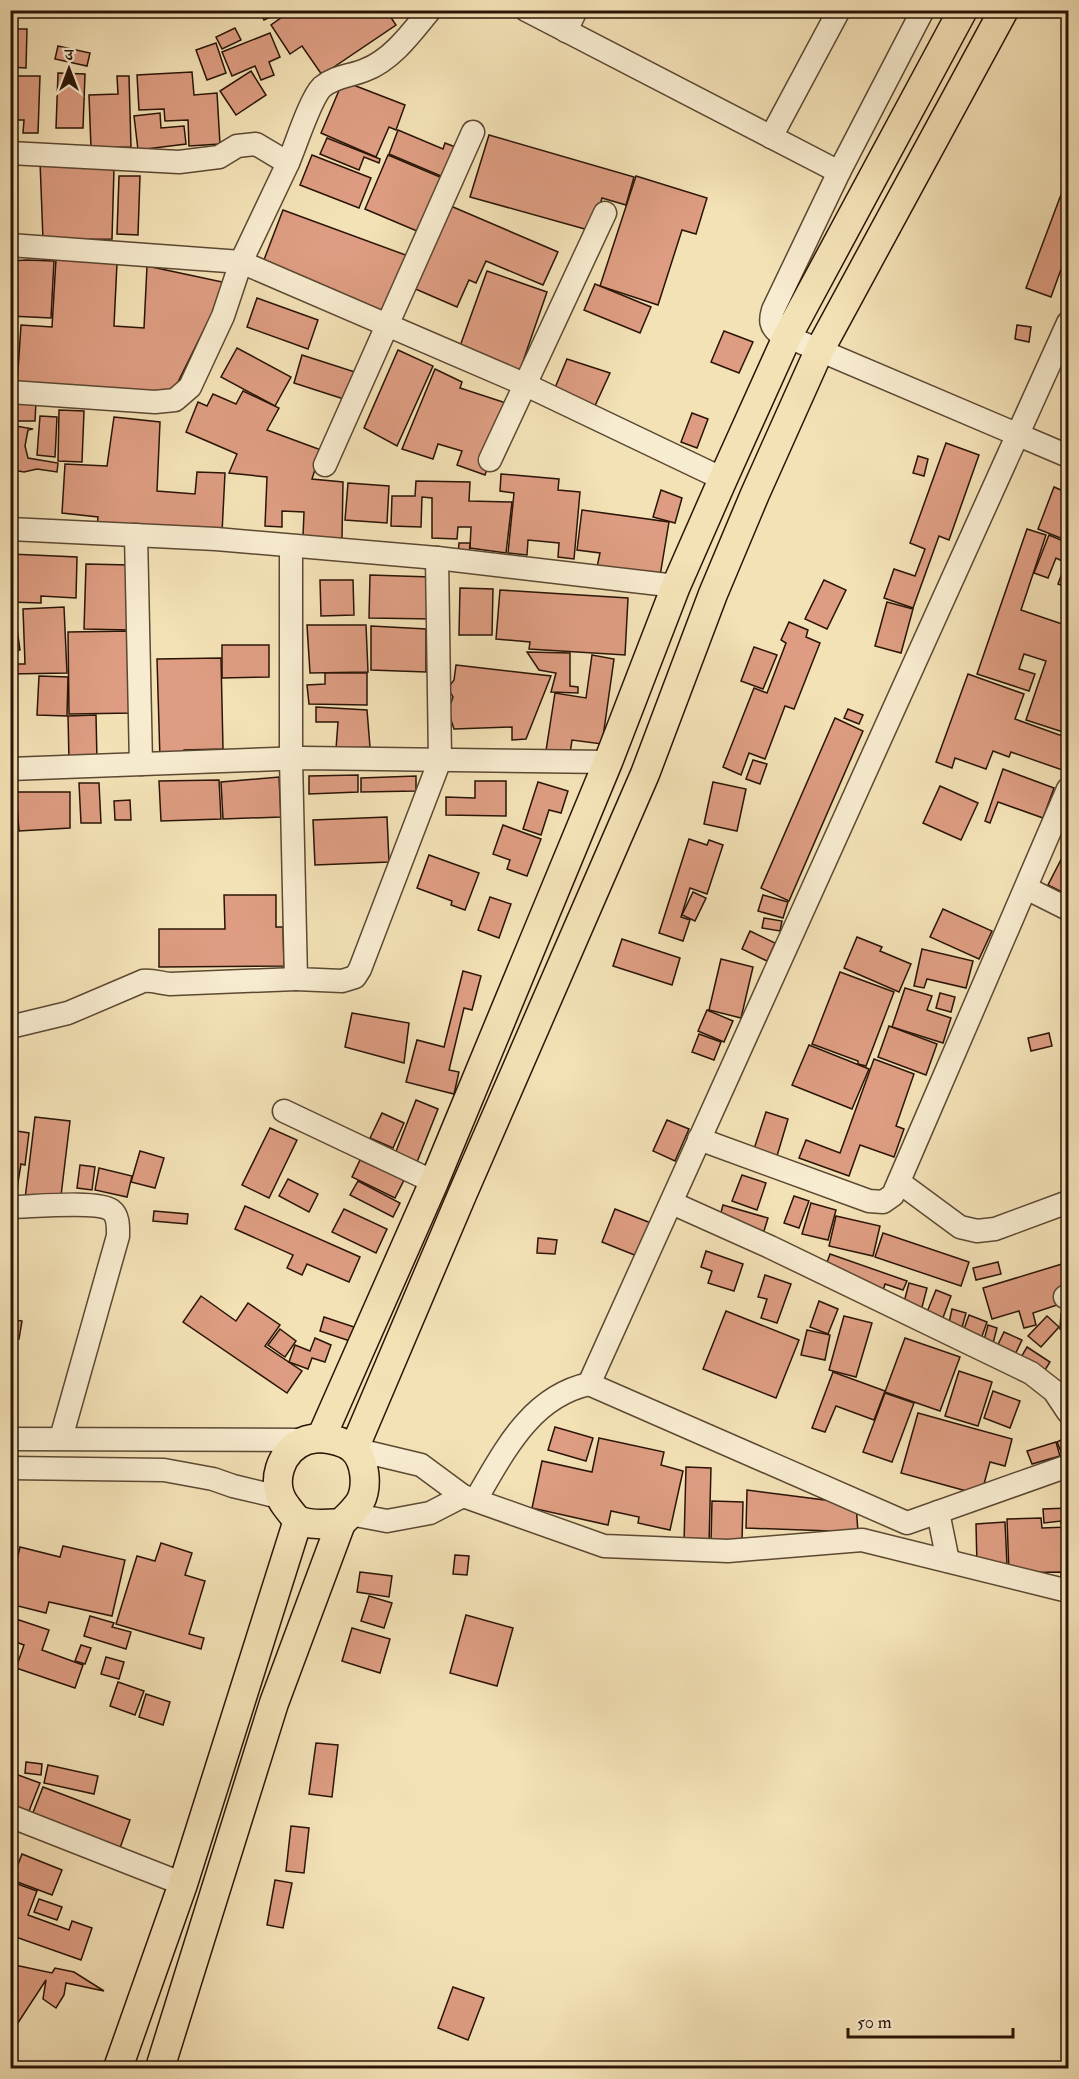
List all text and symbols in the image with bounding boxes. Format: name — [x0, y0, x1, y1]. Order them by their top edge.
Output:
north arrow — [39, 39, 99, 99]
text: उ — [64, 45, 75, 65]
scale bar — [848, 2001, 1013, 2039]
text: 50 m — [857, 2011, 892, 2034]

